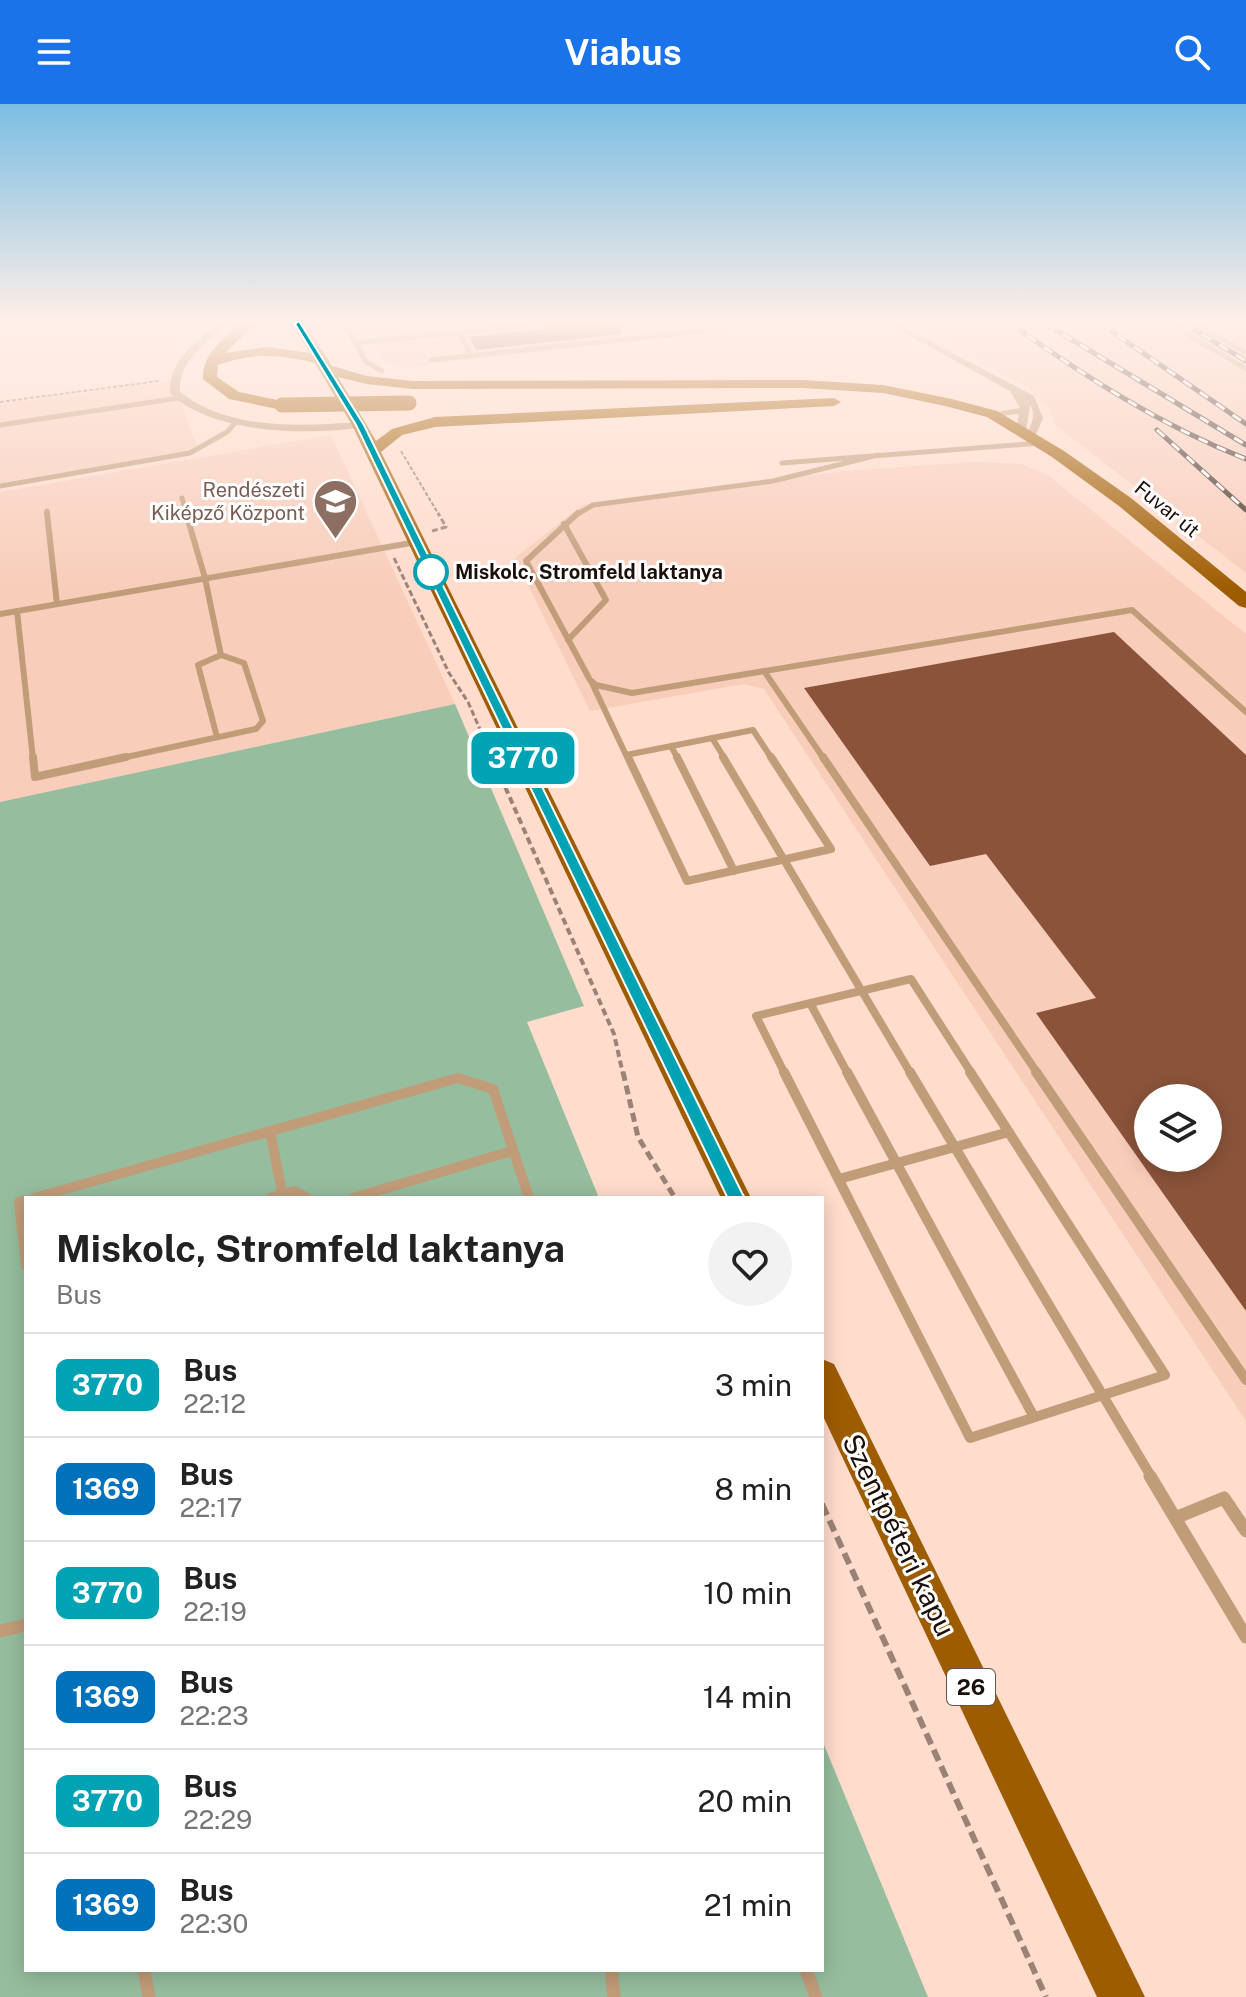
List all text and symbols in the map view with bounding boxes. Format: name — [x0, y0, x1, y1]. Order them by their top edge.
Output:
icon: menu — [32, 30, 76, 74]
icon: search — [1170, 30, 1214, 74]
text: Viabus — [564, 31, 682, 73]
street label: Fuvar út — [1130, 476, 1204, 542]
place label: Rendészeti Kiképző Központ — [151, 478, 305, 525]
school or university icon: Rendészeti Kiképző Központ — [312, 478, 360, 541]
marker: Miskolc, Stromfeld laktanya — [414, 555, 448, 589]
place label: Miskolc, Stromfeld laktanya — [455, 560, 723, 584]
line badge: 3770 — [467, 732, 579, 784]
text: 3770 — [487, 741, 559, 774]
map controls — [1134, 1084, 1222, 1172]
button: layers — [1134, 1084, 1222, 1172]
button: heart — [708, 1222, 792, 1306]
text: Miskolc, Stromfeld laktanya — [56, 1226, 565, 1271]
text: Bus — [56, 1279, 102, 1310]
text: Bus — [183, 1352, 237, 1388]
text: 3 min — [715, 1367, 792, 1403]
text: 3770 — [72, 1368, 143, 1401]
text: 22:12 — [183, 1388, 246, 1419]
street label: Szentpéteri kapu — [836, 1428, 963, 1641]
text: Bus — [179, 1456, 234, 1492]
text: 8 min — [714, 1471, 792, 1507]
text: 1369 — [72, 1472, 139, 1505]
text: 22:17 — [179, 1492, 242, 1523]
text: Bus — [183, 1560, 237, 1596]
text: 10 min — [703, 1575, 792, 1611]
text: 3770 — [72, 1576, 143, 1609]
text: 22:19 — [183, 1596, 247, 1627]
text: Bus — [179, 1664, 234, 1700]
road number: 26 — [947, 1669, 995, 1705]
text: 14 min — [703, 1679, 792, 1715]
text: 1369 — [72, 1680, 139, 1713]
text: 22:23 — [179, 1700, 249, 1731]
text: Bus — [183, 1768, 237, 1804]
text: 20 min — [698, 1783, 792, 1819]
text: 3770 — [72, 1784, 143, 1817]
text: 22:29 — [183, 1804, 252, 1835]
text: Bus — [179, 1872, 234, 1908]
text: 21 min — [704, 1887, 792, 1923]
text: 1369 — [72, 1888, 139, 1921]
text: 22:30 — [179, 1908, 248, 1939]

